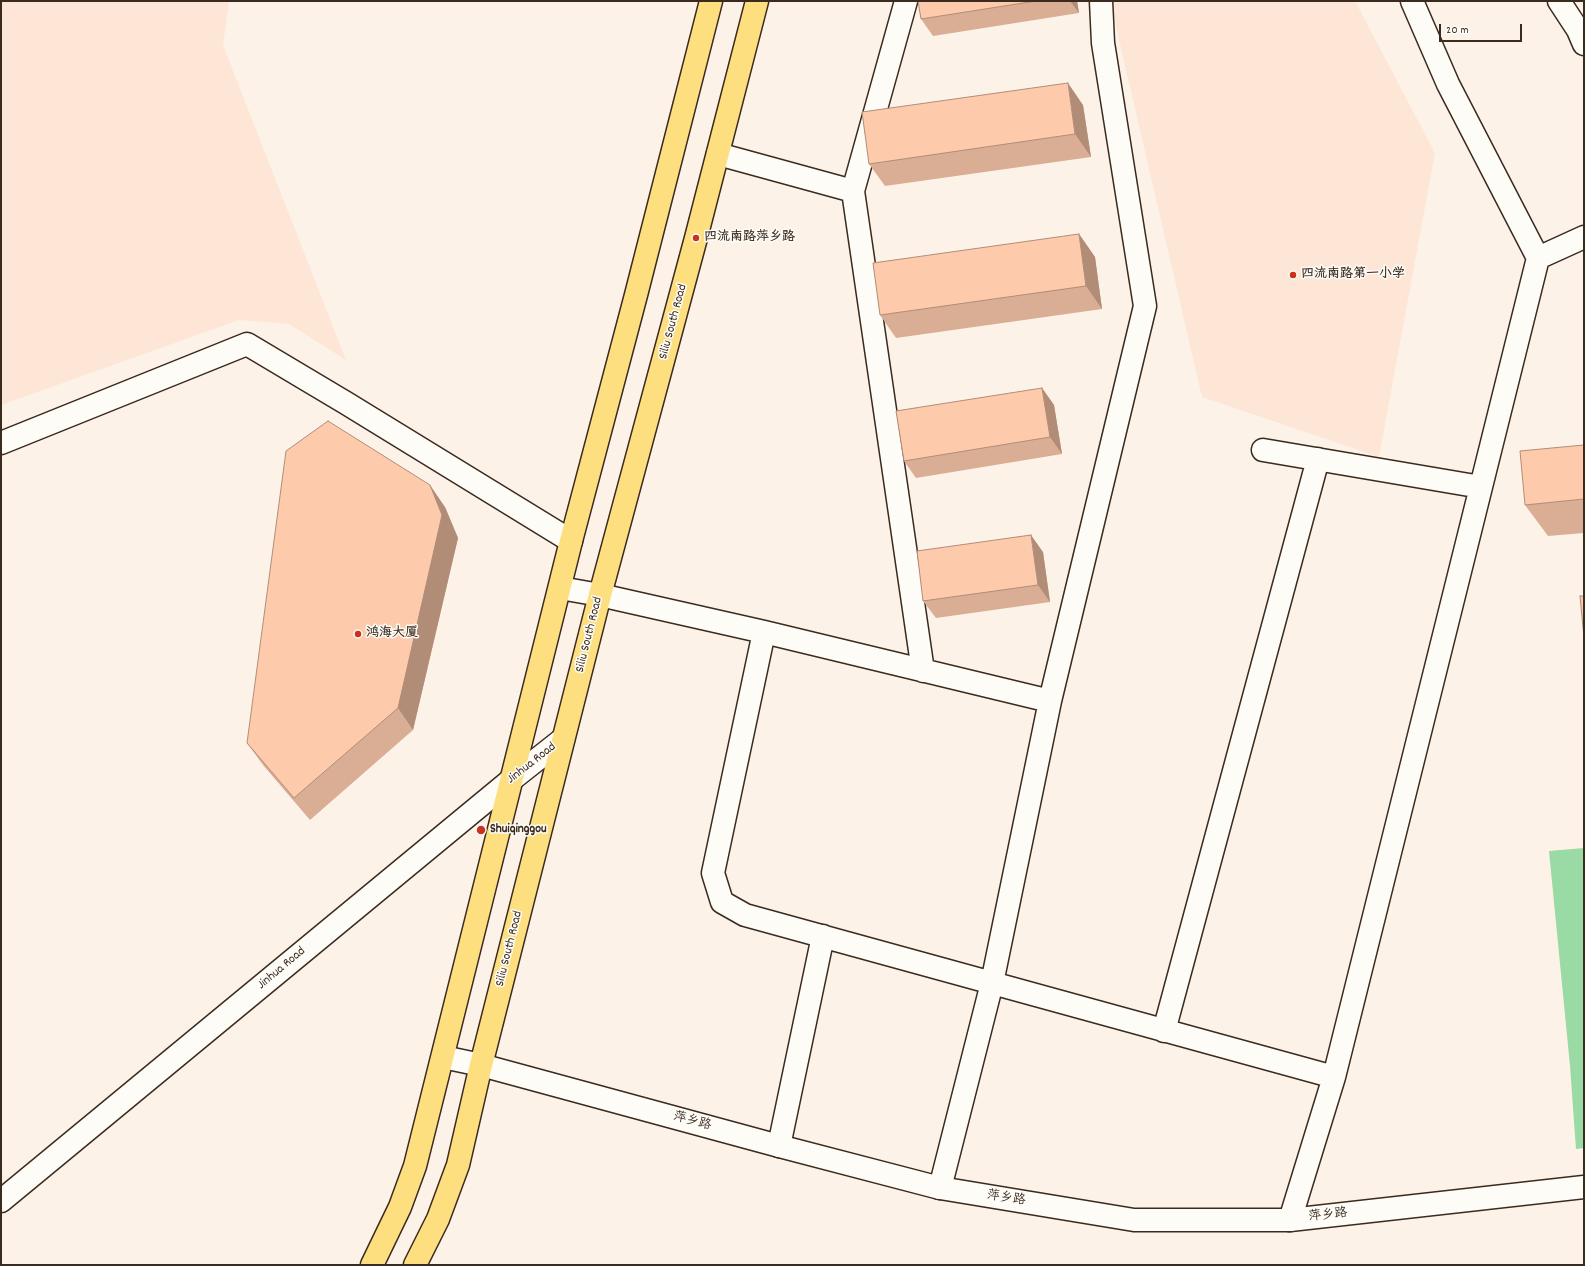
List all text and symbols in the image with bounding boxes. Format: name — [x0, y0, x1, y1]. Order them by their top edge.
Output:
scale bar — [1441, 16, 1524, 42]
text: 20 m — [1446, 22, 1469, 39]
place label: 四流南路萍乡路 — [704, 230, 795, 246]
marker: 四流南路萍乡路 — [691, 233, 701, 243]
place label: 四流南路第一小学 — [1301, 267, 1405, 283]
marker: 四流南路第一小学 — [1288, 270, 1298, 280]
street label: Siliu South Road — [656, 283, 692, 361]
street label: Siliu South Road — [573, 596, 607, 674]
place label: 鸿海大厦 — [366, 626, 418, 642]
marker: 鸿海大厦 — [353, 629, 363, 639]
street label: Jinhua Road — [504, 740, 560, 788]
place label: Shuiqinggou — [490, 822, 547, 838]
marker: Shuiqinggou — [475, 824, 487, 836]
street label: Siliu South Road — [493, 910, 527, 988]
street label: Jinhua Road — [255, 944, 309, 994]
street label: 萍乡路 — [671, 1109, 713, 1135]
street label: 萍乡路 — [986, 1188, 1026, 1210]
street label: 萍乡路 — [1308, 1206, 1348, 1226]

